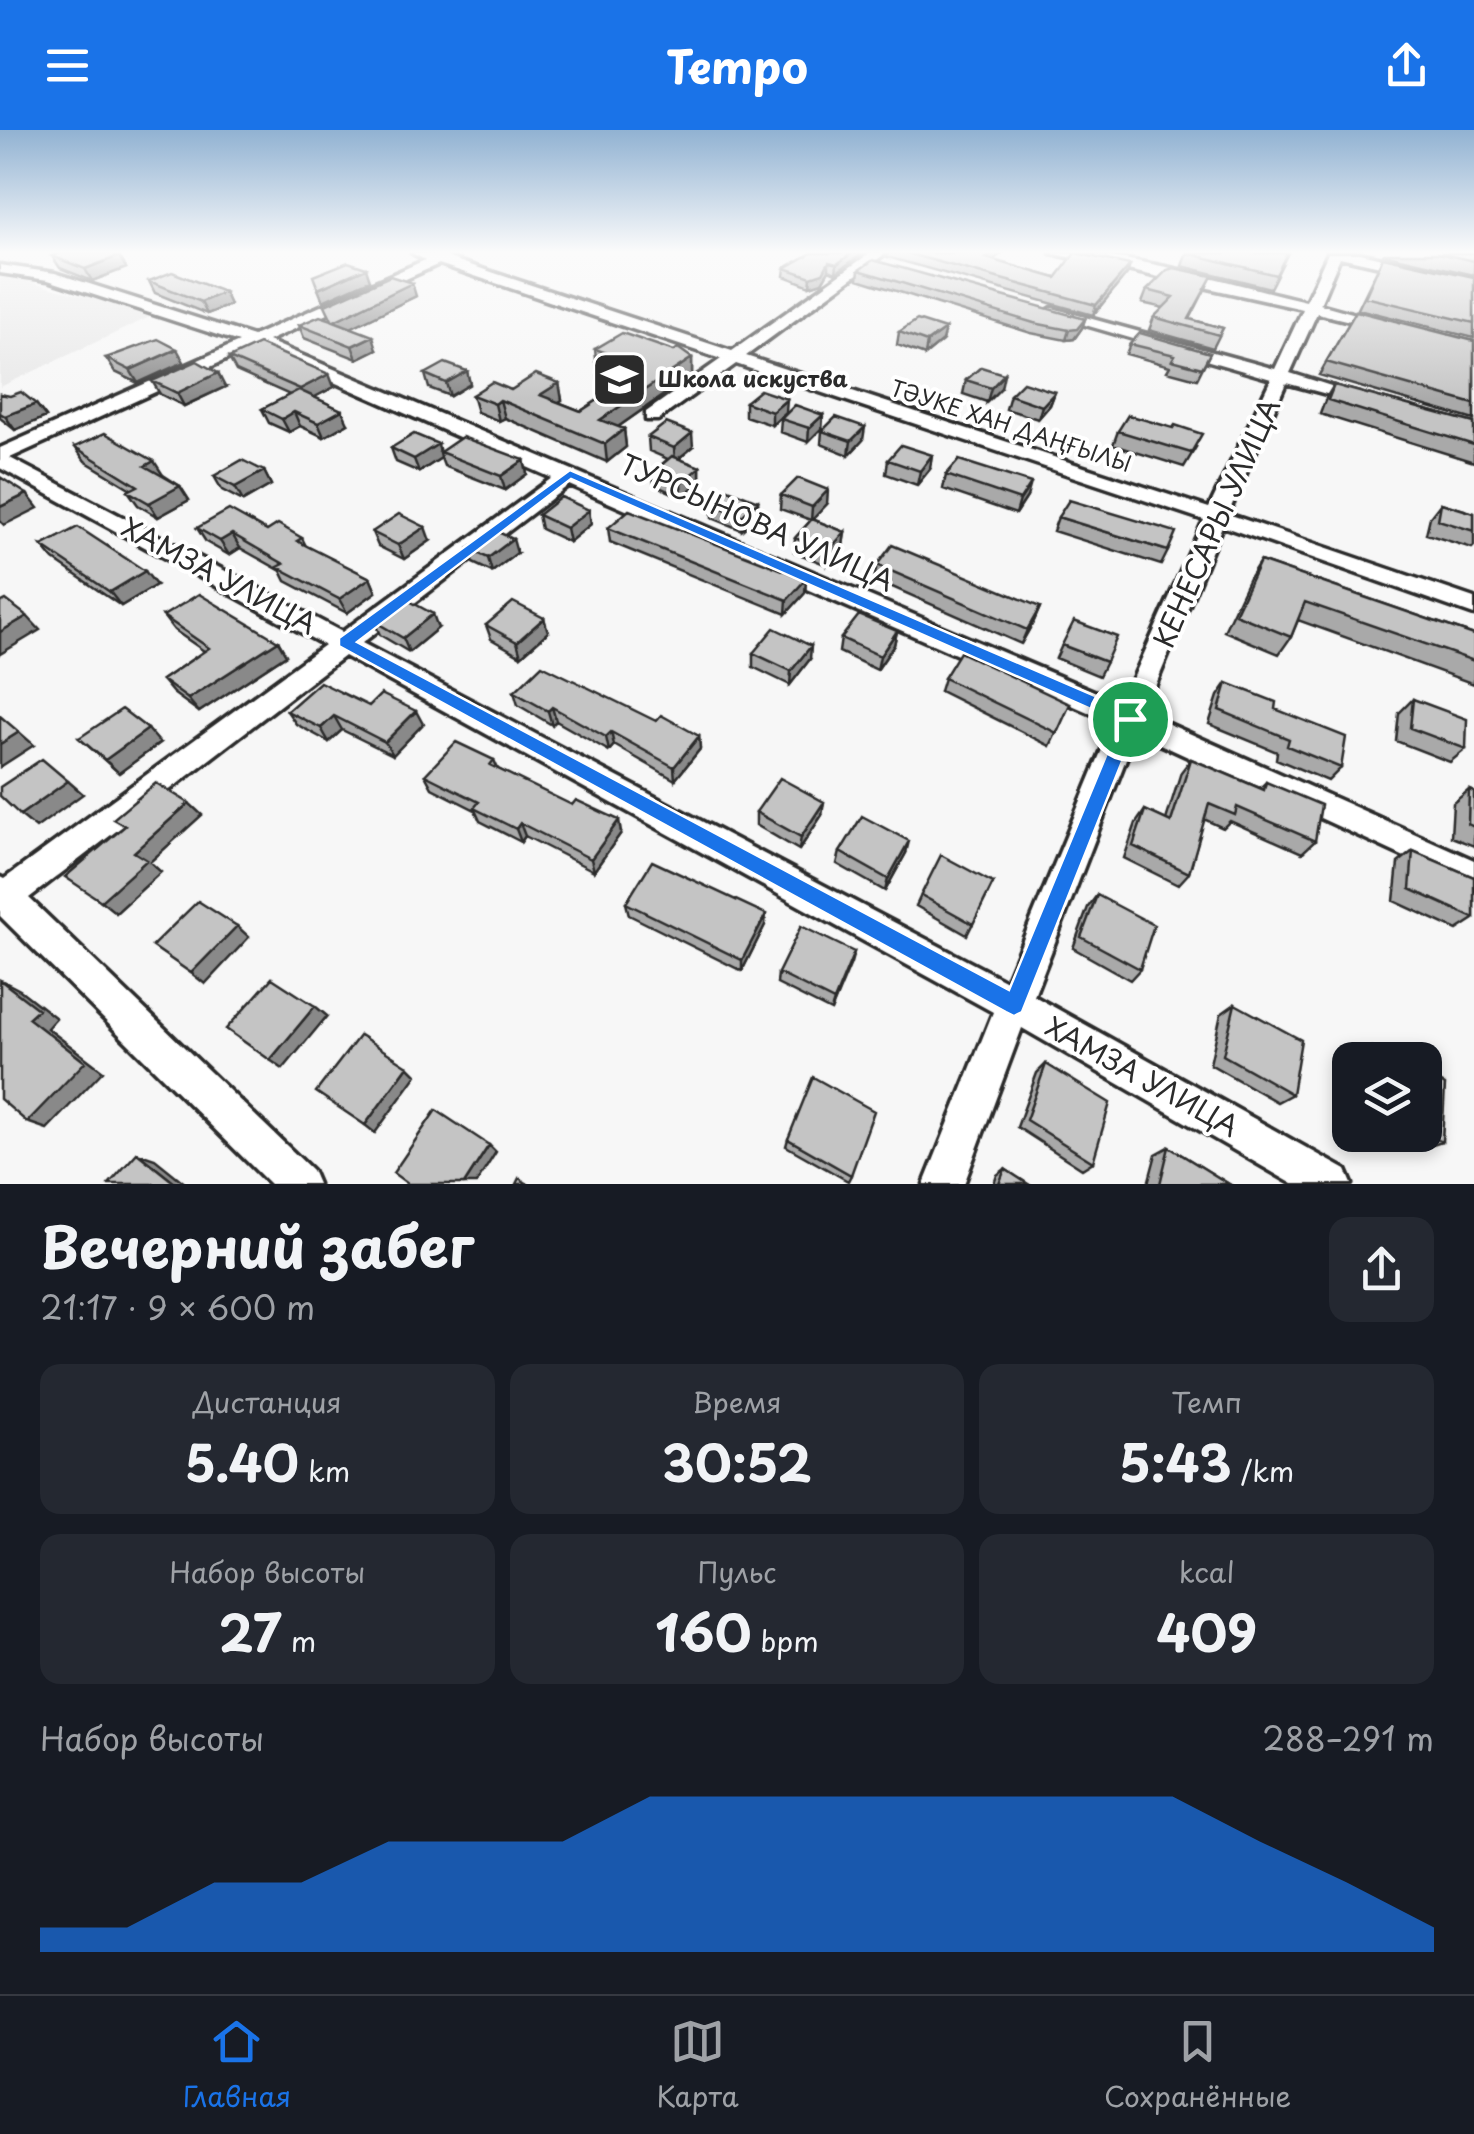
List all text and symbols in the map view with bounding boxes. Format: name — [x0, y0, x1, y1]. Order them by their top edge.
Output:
text: Tempo — [666, 31, 808, 99]
icon: menu — [40, 38, 95, 93]
icon: share — [1379, 38, 1434, 93]
school or university icon: Школа искуства — [589, 349, 649, 409]
place label: Школа искуства — [658, 361, 849, 394]
street label: ТӘУКЕ ХАН ДАҢҒЫЛЫ — [887, 370, 1136, 479]
street label: КЕНЕСАРЫ УЛИЦА — [1141, 391, 1290, 654]
street label: ТУРСЫНОВА УЛИЦА — [614, 442, 901, 601]
street label: ХАМЗА УЛИЦА — [115, 505, 325, 644]
pin — [1088, 677, 1173, 762]
icon: arrive — [1103, 692, 1158, 747]
street label: ХАМЗА УЛИЦА — [1038, 1005, 1247, 1147]
map controls — [1332, 1042, 1442, 1152]
button: layers — [1332, 1042, 1442, 1152]
text: Вечерний забег — [40, 1204, 474, 1287]
button: share — [1329, 1217, 1434, 1322]
text: 21:17 · 9 × 600 m — [40, 1283, 315, 1331]
text: Дистанция — [193, 1380, 342, 1423]
text: Время — [692, 1380, 782, 1423]
text: Темп — [1171, 1380, 1242, 1423]
text: 5.40 — [184, 1423, 299, 1499]
text: 30:52 — [662, 1423, 812, 1499]
text: 5:43 — [1119, 1423, 1232, 1499]
text: km — [299, 1449, 350, 1492]
text: /km — [1232, 1449, 1294, 1492]
text: Набор высоты — [169, 1550, 365, 1593]
text: Пульс — [697, 1550, 777, 1593]
text: kcal — [1179, 1550, 1235, 1593]
text: 27 — [219, 1593, 282, 1669]
text: 160 — [655, 1593, 751, 1669]
text: 409 — [1156, 1593, 1257, 1669]
text: m — [282, 1619, 316, 1662]
text: bpm — [751, 1619, 819, 1662]
text: Набор высоты — [40, 1714, 264, 1762]
text: 288–291 m — [1262, 1714, 1434, 1762]
tab: Главная — [183, 2014, 291, 2117]
tab: Карта — [656, 2014, 739, 2117]
tab: Сохранённые — [1104, 2014, 1291, 2117]

